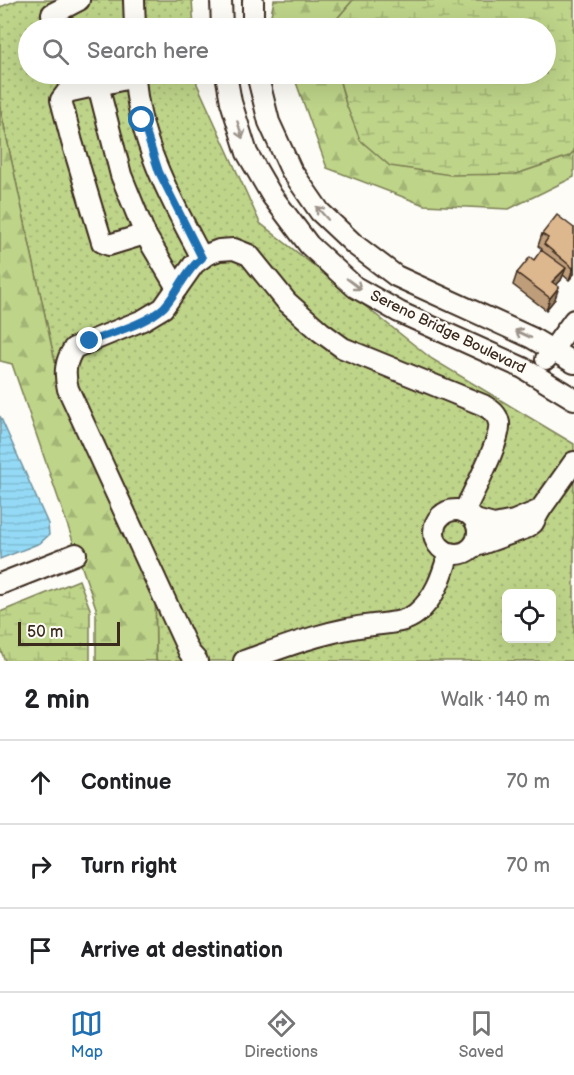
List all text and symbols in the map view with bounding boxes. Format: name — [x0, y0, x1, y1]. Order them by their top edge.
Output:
search box — [18, 18, 556, 84]
icon: search — [39, 35, 72, 68]
text: Search here — [87, 38, 209, 65]
route start — [128, 106, 154, 132]
one-way arrow — [235, 120, 246, 139]
one-way arrow — [315, 206, 329, 221]
one-way arrow — [346, 278, 362, 291]
street label: Sereno Bridge Boulevard — [367, 286, 529, 378]
route end — [76, 327, 102, 353]
one-way arrow — [514, 328, 532, 340]
map controls — [502, 589, 556, 643]
button: locate — [502, 589, 556, 643]
scale bar — [18, 619, 120, 646]
text: 50 m — [27, 623, 63, 642]
text: 2 min — [24, 685, 90, 716]
text: Walk · 140 m — [441, 688, 550, 712]
icon: ahead — [24, 766, 57, 799]
text: Continue — [81, 769, 171, 796]
text: 70 m — [506, 770, 550, 794]
icon: right — [24, 850, 57, 883]
text: Turn right — [81, 853, 177, 880]
text: 70 m — [506, 854, 550, 878]
icon: arrive — [24, 934, 57, 967]
text: Arrive at destination — [81, 937, 283, 964]
tab: Map — [70, 1007, 103, 1062]
tab: Directions — [244, 1007, 318, 1062]
tab: Saved — [459, 1007, 504, 1062]

